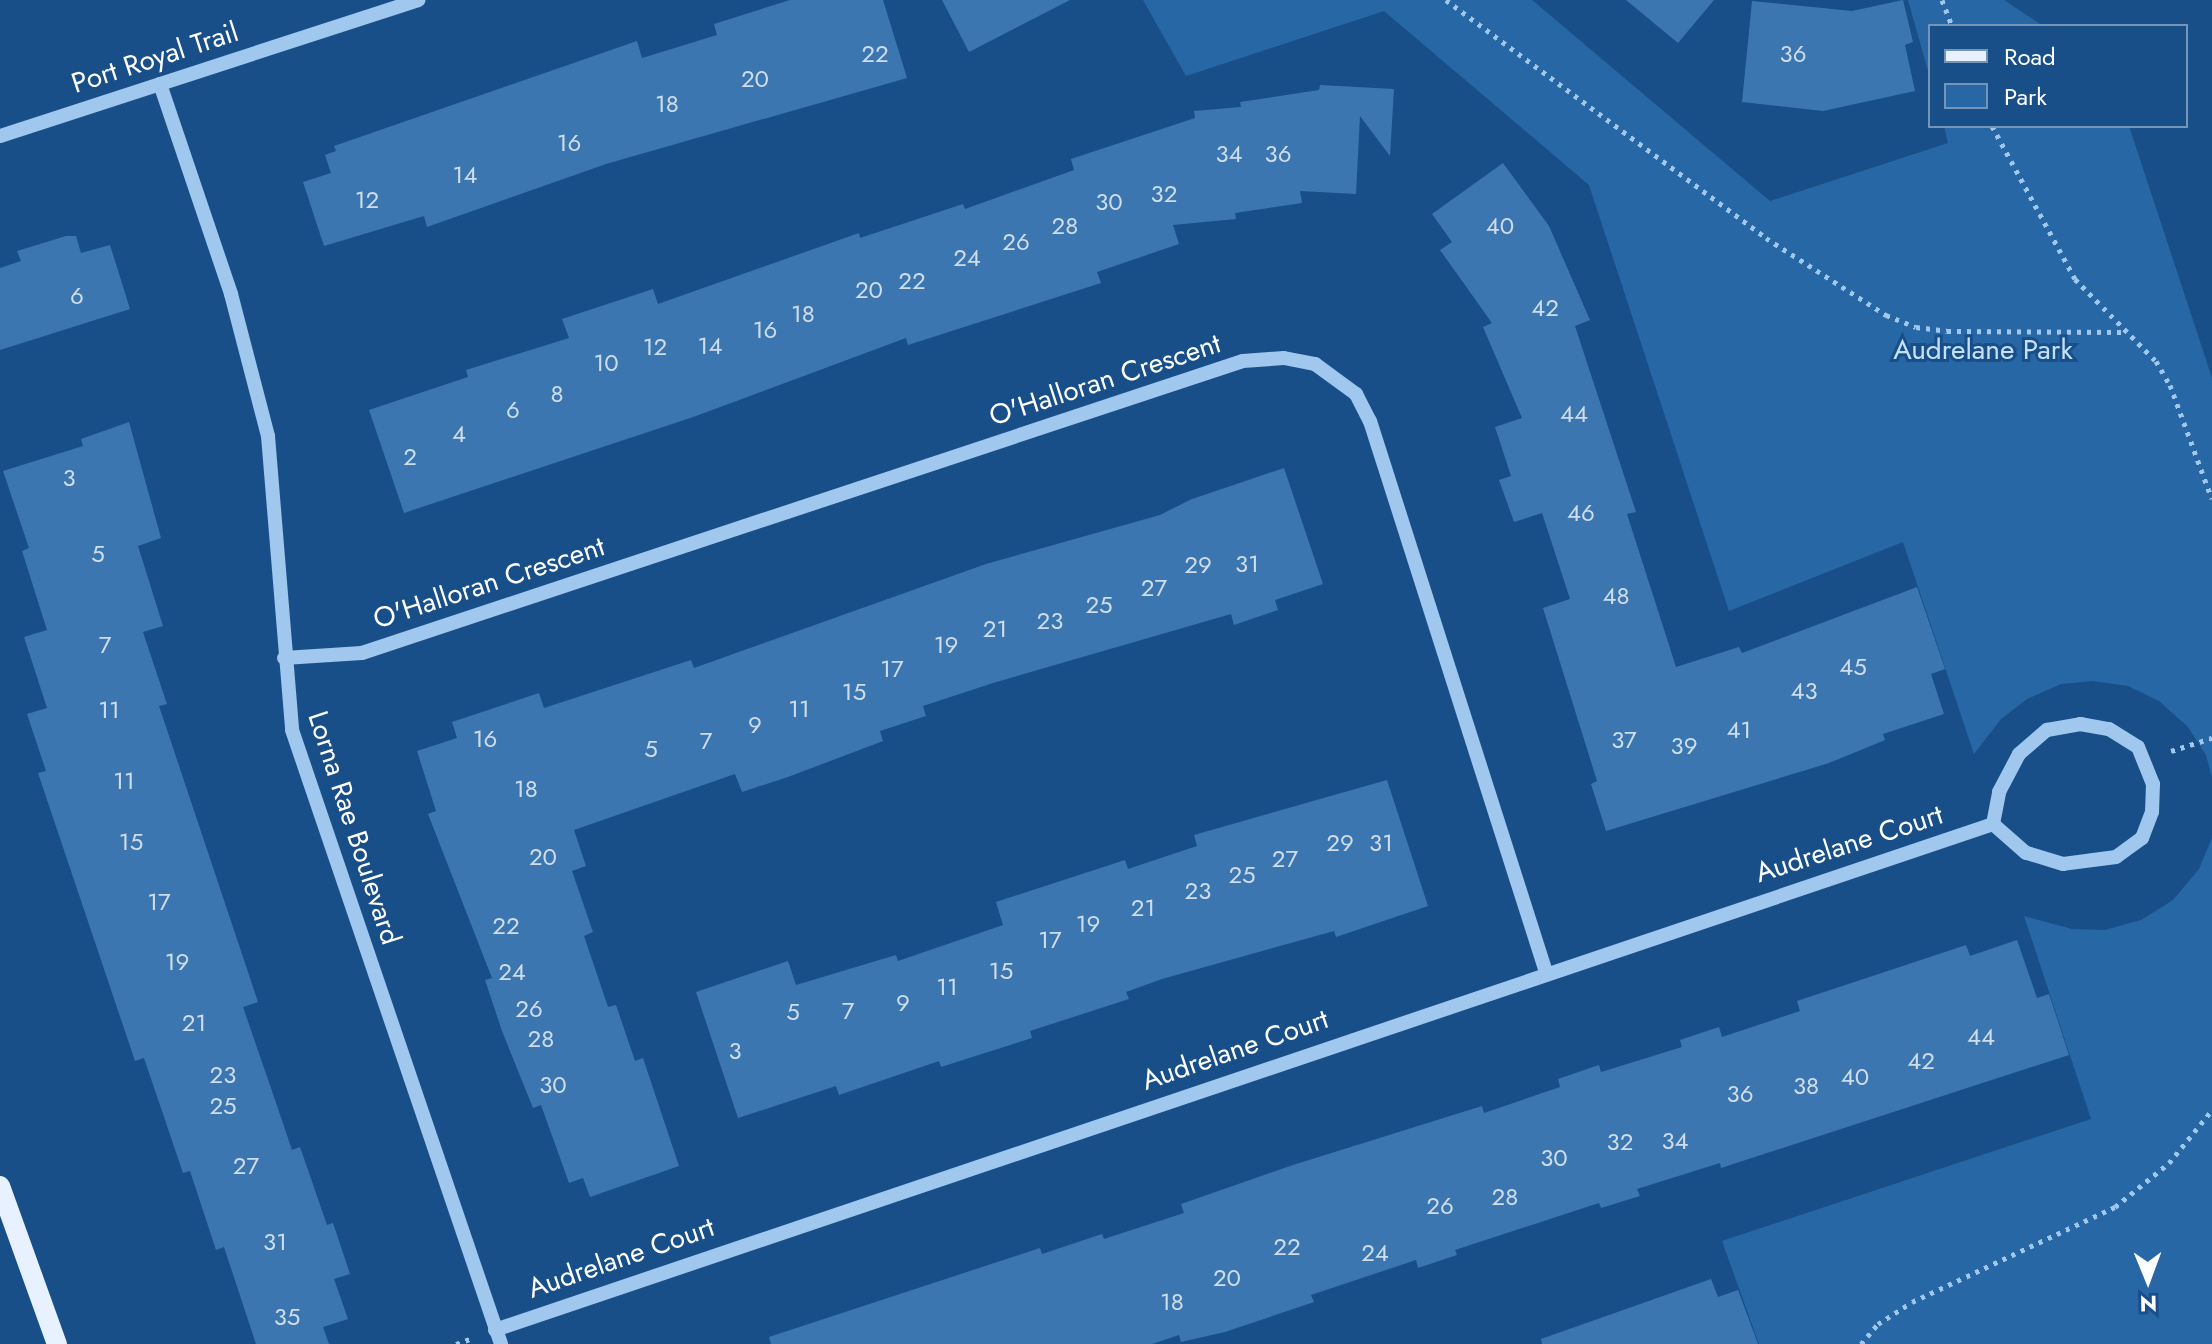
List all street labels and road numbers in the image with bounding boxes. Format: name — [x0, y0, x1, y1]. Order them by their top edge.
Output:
street label: Port Royal Trail — [67, 15, 243, 101]
street label: O'Halloran Crescent — [985, 327, 1225, 433]
street label: O'Halloran Crescent — [369, 530, 609, 636]
street label: Lorna Rae Boulevard — [300, 707, 408, 949]
street label: Audrelane Court — [1751, 798, 1947, 890]
street label: Audrelane Court — [1137, 1002, 1333, 1098]
street label: Audrelane Court — [523, 1210, 719, 1306]

